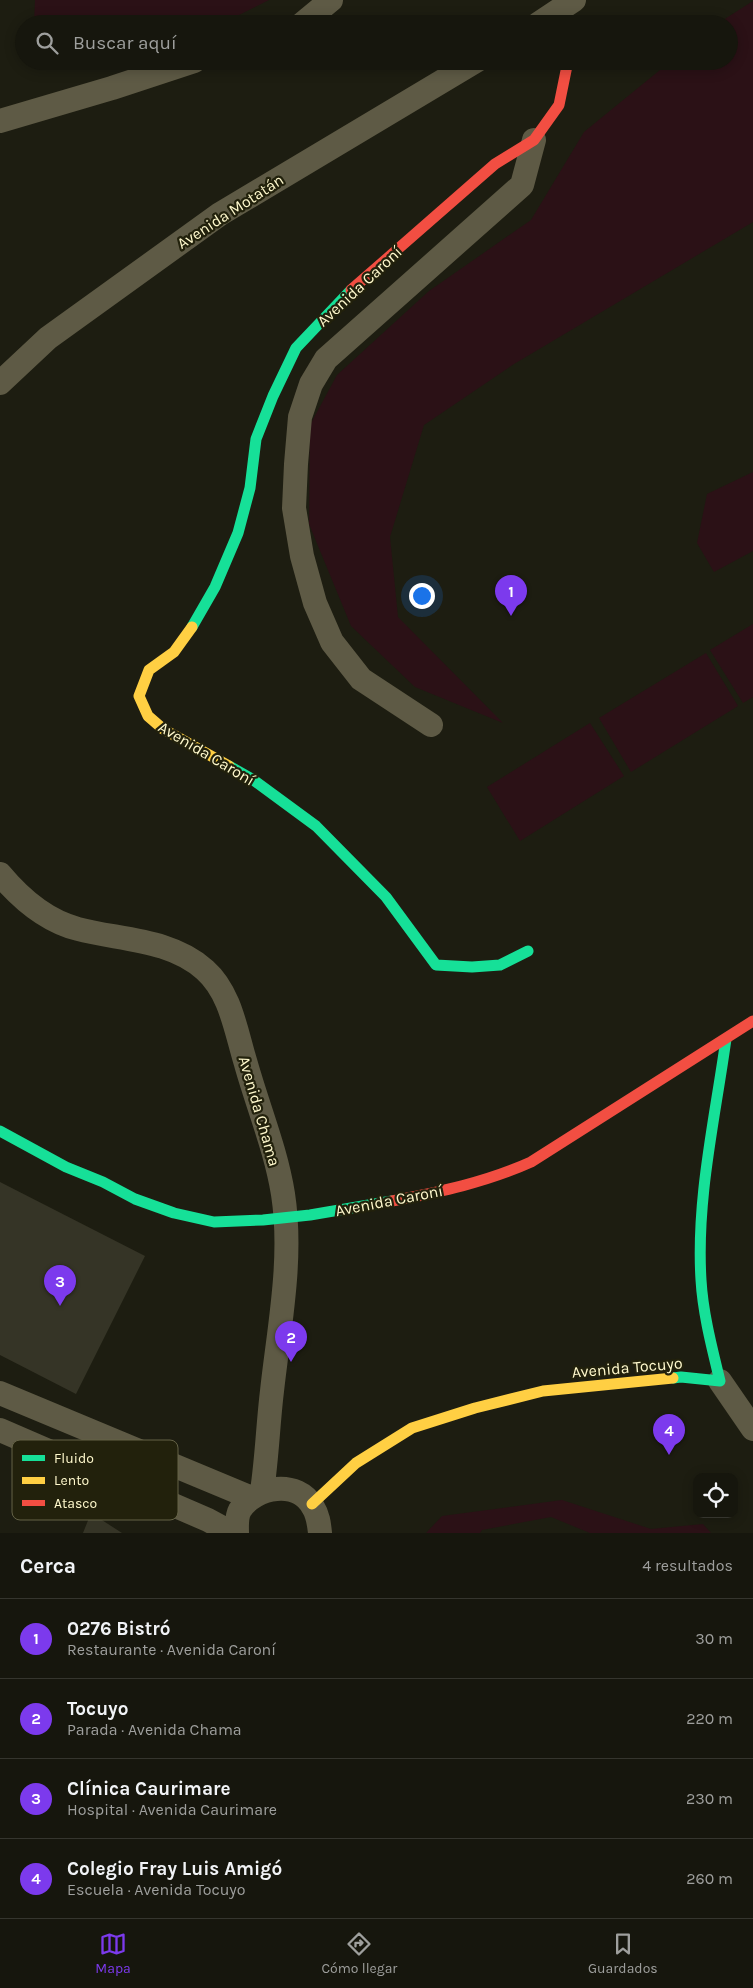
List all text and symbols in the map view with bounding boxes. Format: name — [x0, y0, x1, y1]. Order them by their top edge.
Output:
search box — [15, 15, 738, 70]
icon: search — [33, 29, 61, 57]
text: Buscar aquí — [73, 32, 177, 54]
street label: Avenida Motatán — [173, 170, 287, 253]
street label: Avenida Caroní — [313, 242, 406, 331]
pin: 1 — [495, 575, 527, 616]
your location — [409, 583, 435, 609]
street label: Avenida Caroní — [155, 717, 259, 790]
street label: Avenida Chama — [235, 1054, 284, 1168]
street label: Avenida Caroní — [334, 1181, 445, 1220]
pin: 3 — [44, 1265, 76, 1306]
pin: 2 — [275, 1321, 307, 1362]
street label: Avenida Tocuyo — [571, 1353, 683, 1382]
pin: 4 — [653, 1414, 685, 1455]
legend — [12, 1440, 178, 1520]
text: Fluido — [54, 1450, 94, 1467]
text: Lento — [54, 1472, 89, 1489]
map controls — [693, 1473, 738, 1518]
button: locate — [693, 1473, 738, 1518]
text: Atasco — [54, 1495, 97, 1512]
text: Cerca — [20, 1554, 76, 1578]
text: 4 resultados — [642, 1556, 733, 1575]
text: 0276 Bistró — [67, 1618, 171, 1640]
text: 1 — [33, 1629, 39, 1648]
text: 30 m — [695, 1629, 733, 1648]
text: Restaurante · Avenida Caroní — [67, 1640, 276, 1659]
text: Tocuyo — [67, 1698, 128, 1720]
text: 2 — [31, 1709, 41, 1728]
text: 220 m — [686, 1709, 733, 1728]
text: Parada · Avenida Chama — [67, 1720, 242, 1739]
text: Clínica Caurimare — [67, 1778, 231, 1800]
text: 3 — [31, 1789, 41, 1808]
text: 230 m — [686, 1789, 733, 1808]
text: Hospital · Avenida Caurimare — [67, 1800, 277, 1819]
text: Colegio Fray Luis Amigó — [67, 1858, 282, 1880]
text: 4 — [31, 1869, 41, 1888]
text: 260 m — [686, 1869, 733, 1888]
text: Escuela · Avenida Tocuyo — [67, 1880, 246, 1899]
tab: Mapa — [95, 1930, 131, 1977]
tab: Cómo llegar — [321, 1930, 397, 1977]
tab: Guardados — [588, 1930, 658, 1977]

